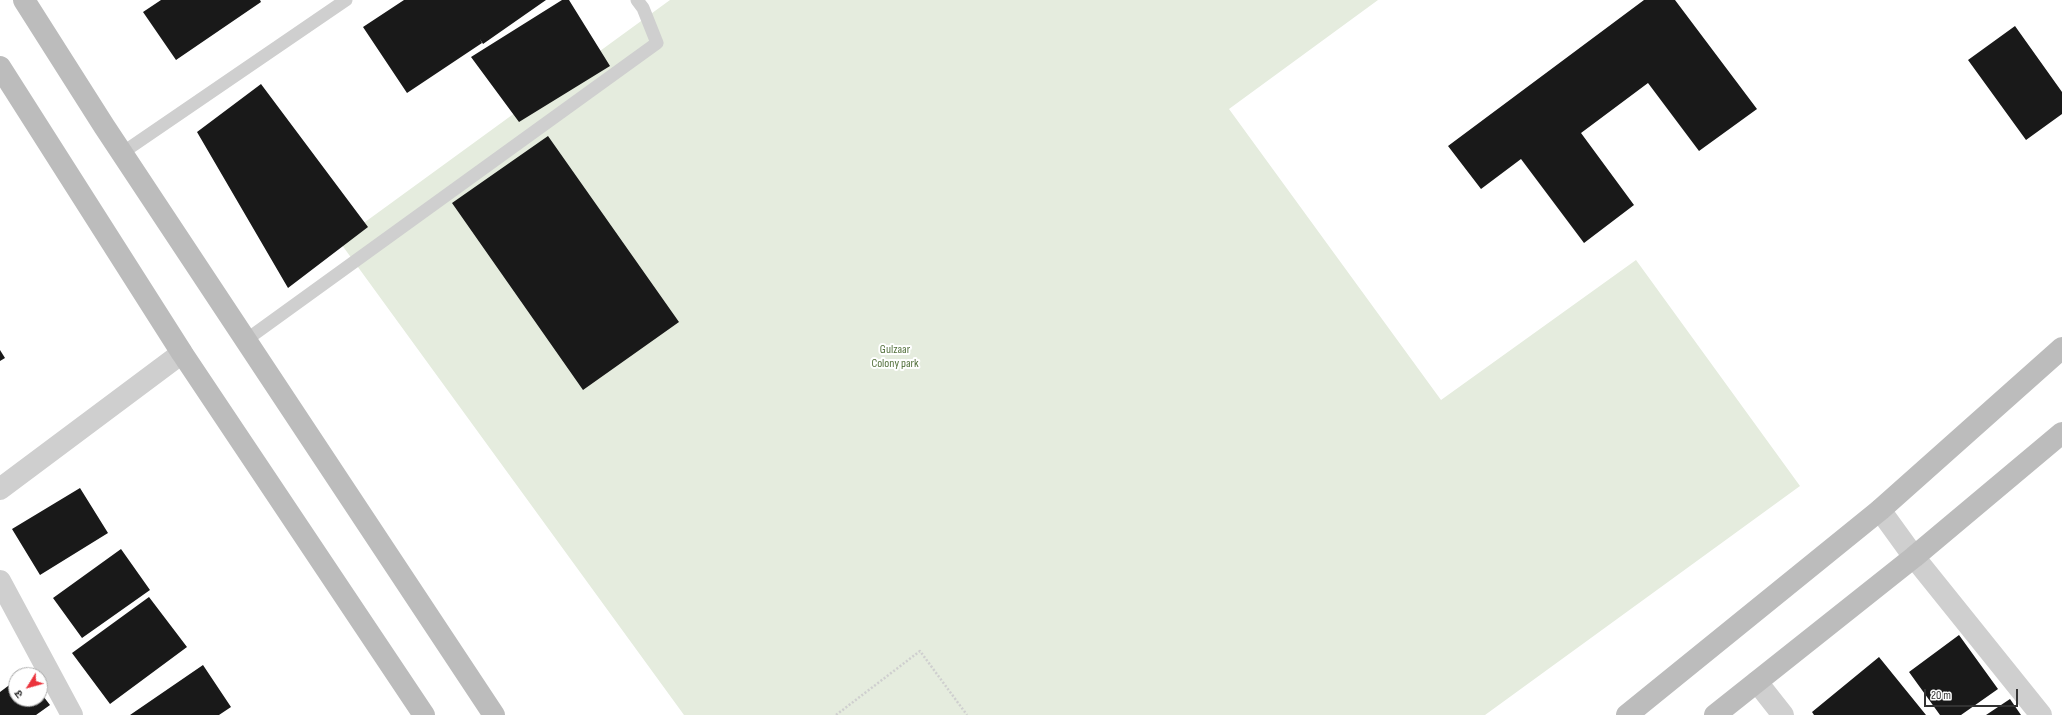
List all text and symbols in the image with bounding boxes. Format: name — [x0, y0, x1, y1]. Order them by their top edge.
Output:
park label: Gulzaar Colony park — [871, 343, 919, 371]
north arrow — [8, 667, 48, 707]
scale bar — [1926, 681, 2020, 707]
text: उ — [12, 687, 26, 700]
text: 20 m — [1931, 688, 1951, 703]

